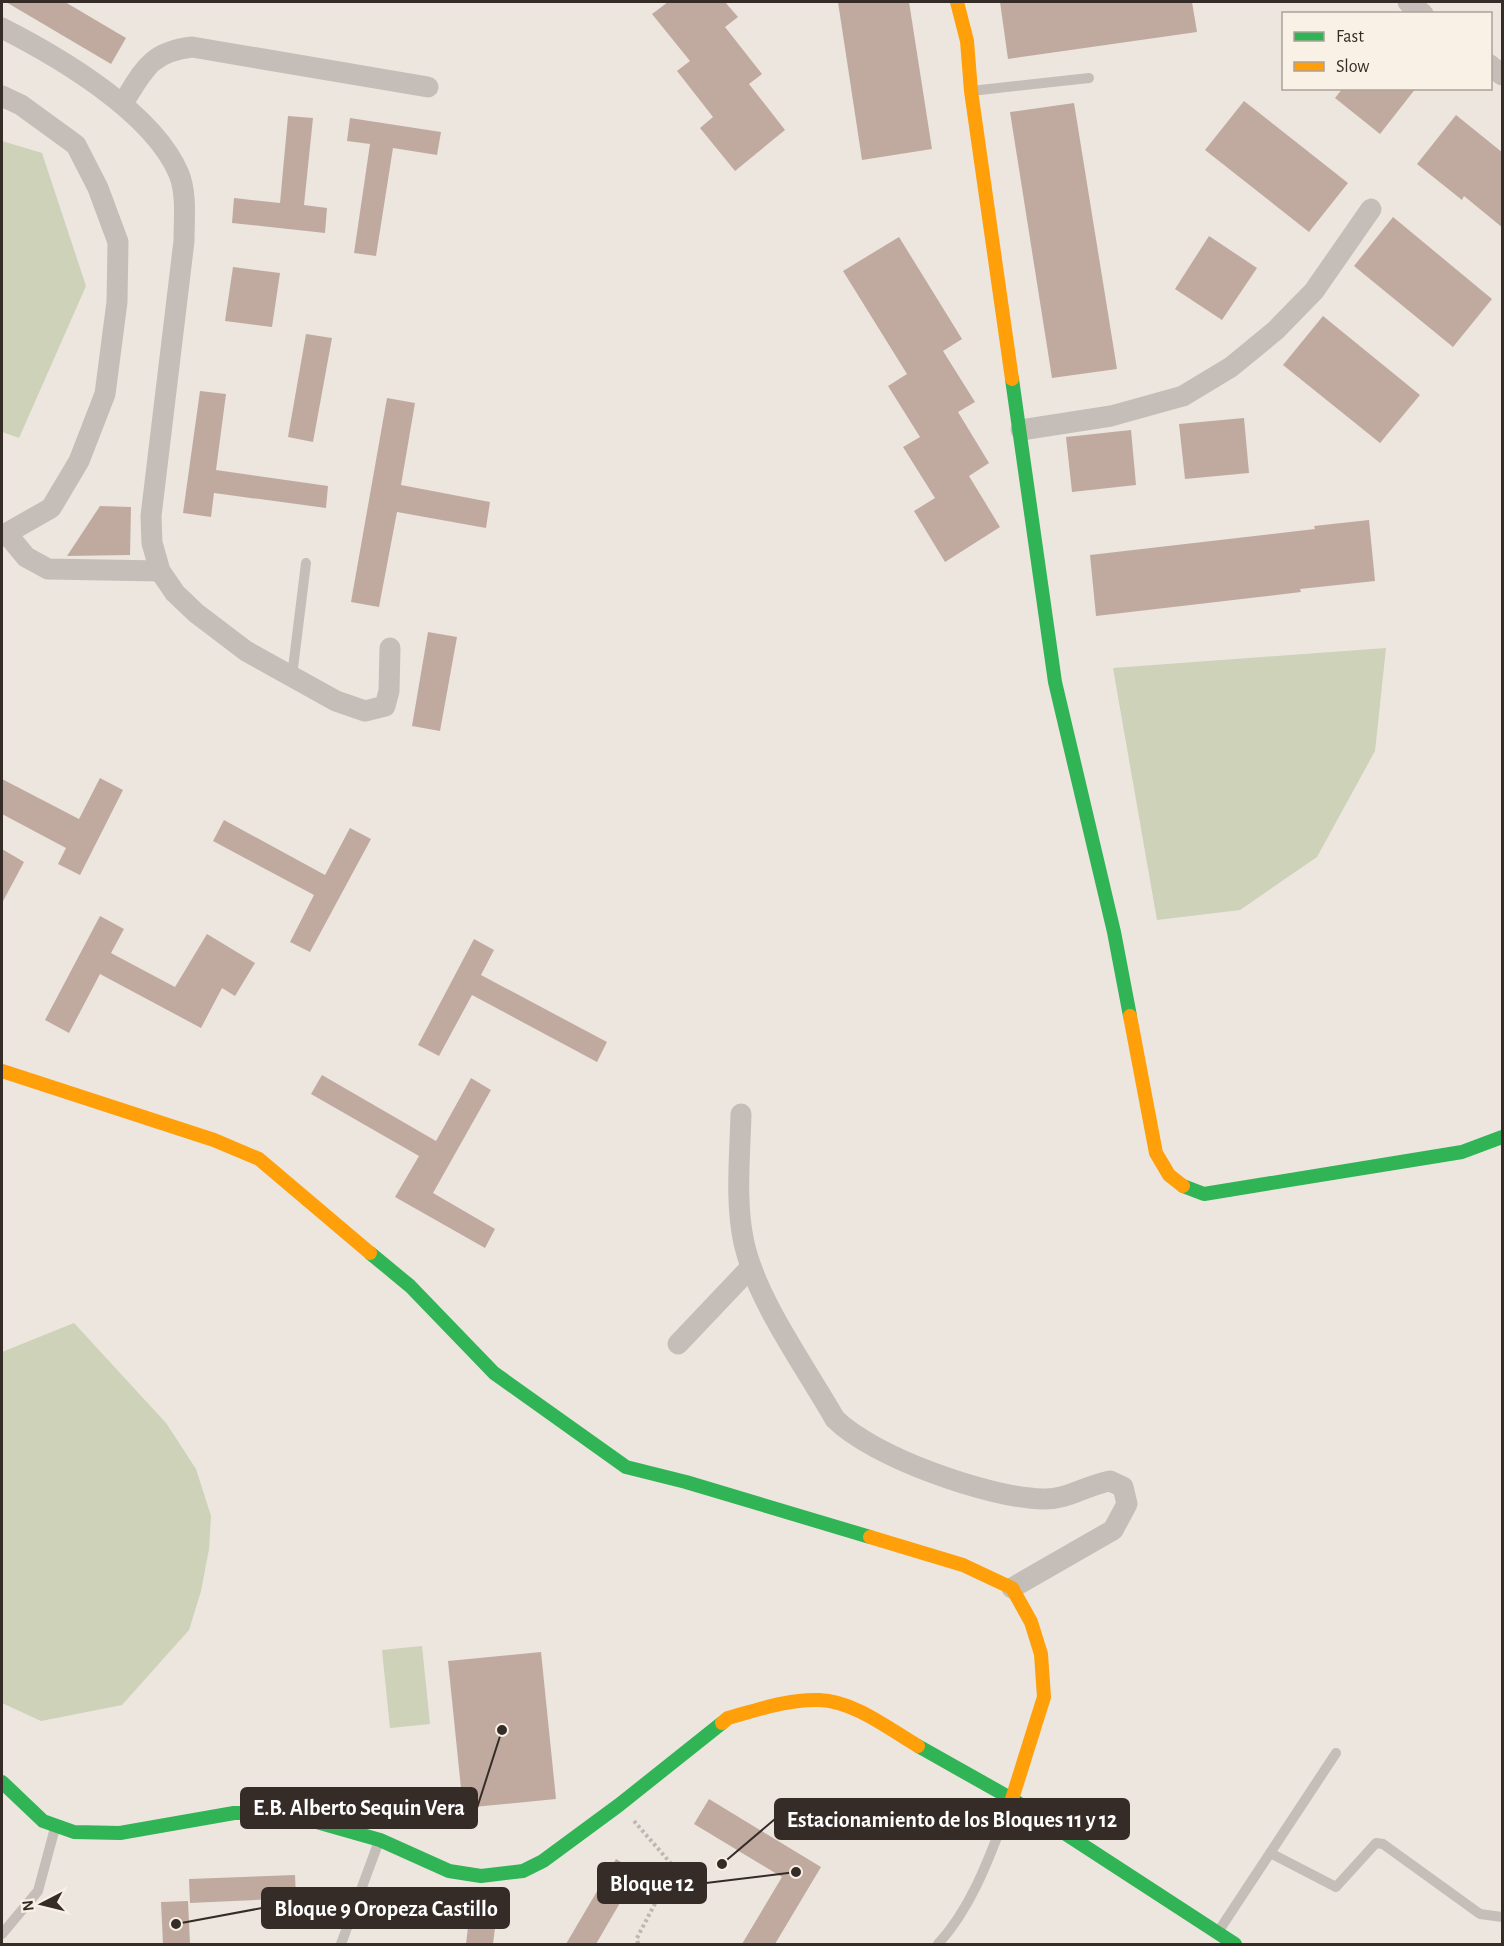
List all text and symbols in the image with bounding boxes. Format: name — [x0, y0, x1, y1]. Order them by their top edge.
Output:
legend — [1282, 12, 1492, 90]
text: Fast — [1336, 28, 1364, 46]
text: Slow — [1336, 58, 1369, 76]
callout: E.B. Alberto Sequin Vera — [241, 1788, 477, 1828]
text: E.B. Alberto Sequin Vera — [253, 1797, 465, 1819]
callout: Estacionamiento de los Bloques 11 y 12 — [775, 1799, 1129, 1839]
text: Estacionamiento de los Bloques 11 y 12 — [787, 1809, 1117, 1832]
callout: Bloque 12 — [598, 1863, 706, 1903]
text: Bloque 12 — [610, 1873, 694, 1895]
north arrow — [12, 1874, 72, 1934]
callout: Bloque 9 Oropeza Castillo — [262, 1888, 509, 1928]
text: Bloque 9 Oropeza Castillo — [274, 1898, 498, 1920]
text: N — [19, 1899, 37, 1912]

